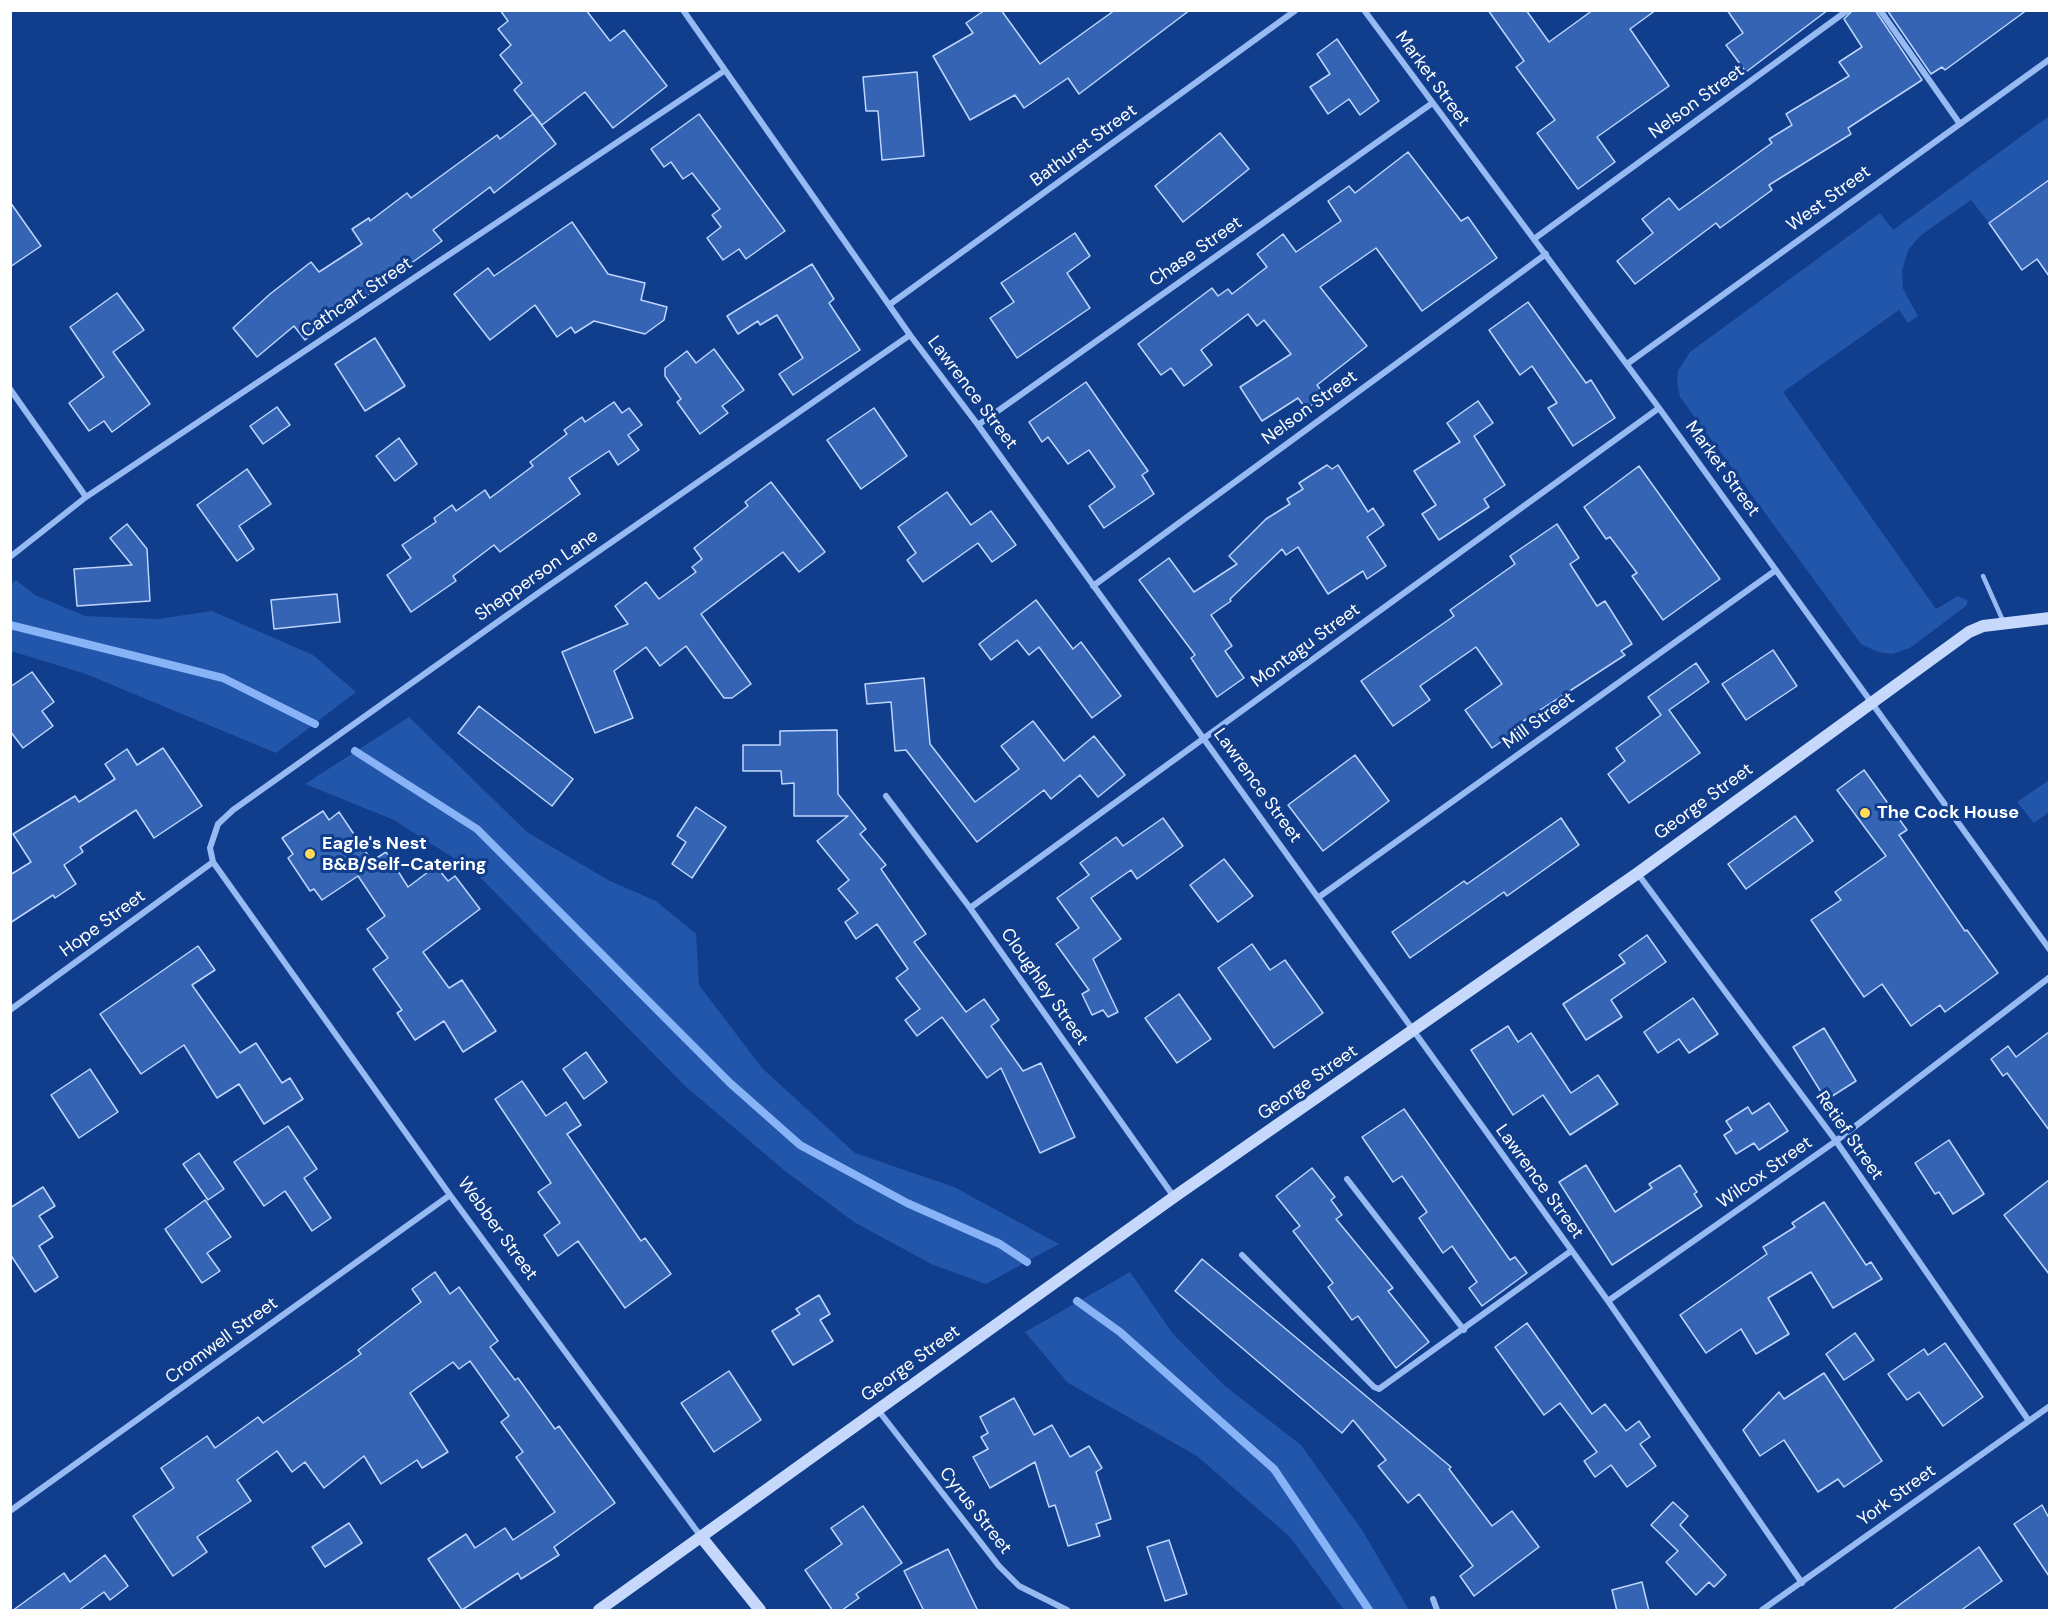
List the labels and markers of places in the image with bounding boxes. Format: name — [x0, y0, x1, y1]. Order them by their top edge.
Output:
place label: The Cock House — [1877, 802, 2019, 824]
marker: The Cock House — [1858, 806, 1872, 820]
place label: Eagle's Nest B&B/Self-Catering — [322, 833, 487, 876]
marker: Eagle's Nest B&B/Self-Catering — [303, 847, 317, 861]

